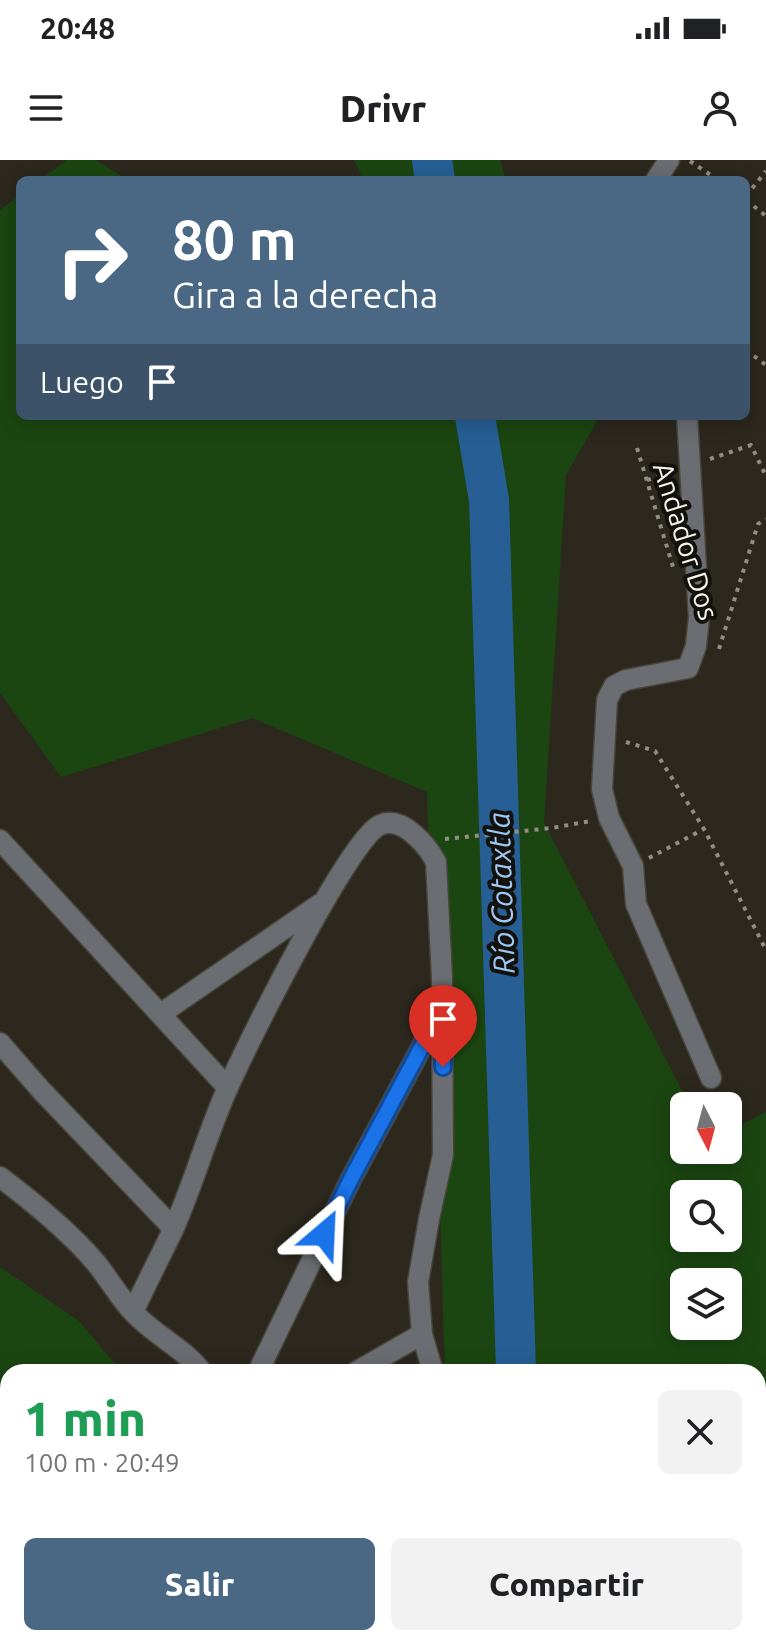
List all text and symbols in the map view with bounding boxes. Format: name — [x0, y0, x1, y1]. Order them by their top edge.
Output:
text: 20:48 — [40, 11, 115, 45]
icon: menu — [24, 86, 68, 130]
icon: person — [698, 86, 742, 130]
text: Drivr — [340, 88, 426, 129]
icon: right — [40, 208, 144, 312]
text: 80 m — [172, 208, 297, 271]
text: Gira a la derecha — [172, 274, 438, 315]
icon: arrive — [140, 360, 184, 404]
text: Luego — [40, 365, 124, 399]
street label: Andador Dos — [648, 458, 725, 623]
water label: Río Cotaxtla — [481, 812, 521, 974]
pin — [409, 985, 477, 1067]
icon: arrive — [421, 997, 465, 1041]
north arrow — [670, 1092, 742, 1164]
map controls — [670, 1092, 742, 1340]
button: search — [670, 1180, 742, 1252]
position arrow — [282, 1192, 366, 1276]
button: layers — [670, 1268, 742, 1340]
button: close — [658, 1390, 742, 1474]
text: 1 min — [24, 1391, 146, 1445]
text: 100 m · 20:49 — [24, 1448, 180, 1477]
button: Salir — [24, 1538, 375, 1630]
button: Compartir — [391, 1538, 742, 1630]

